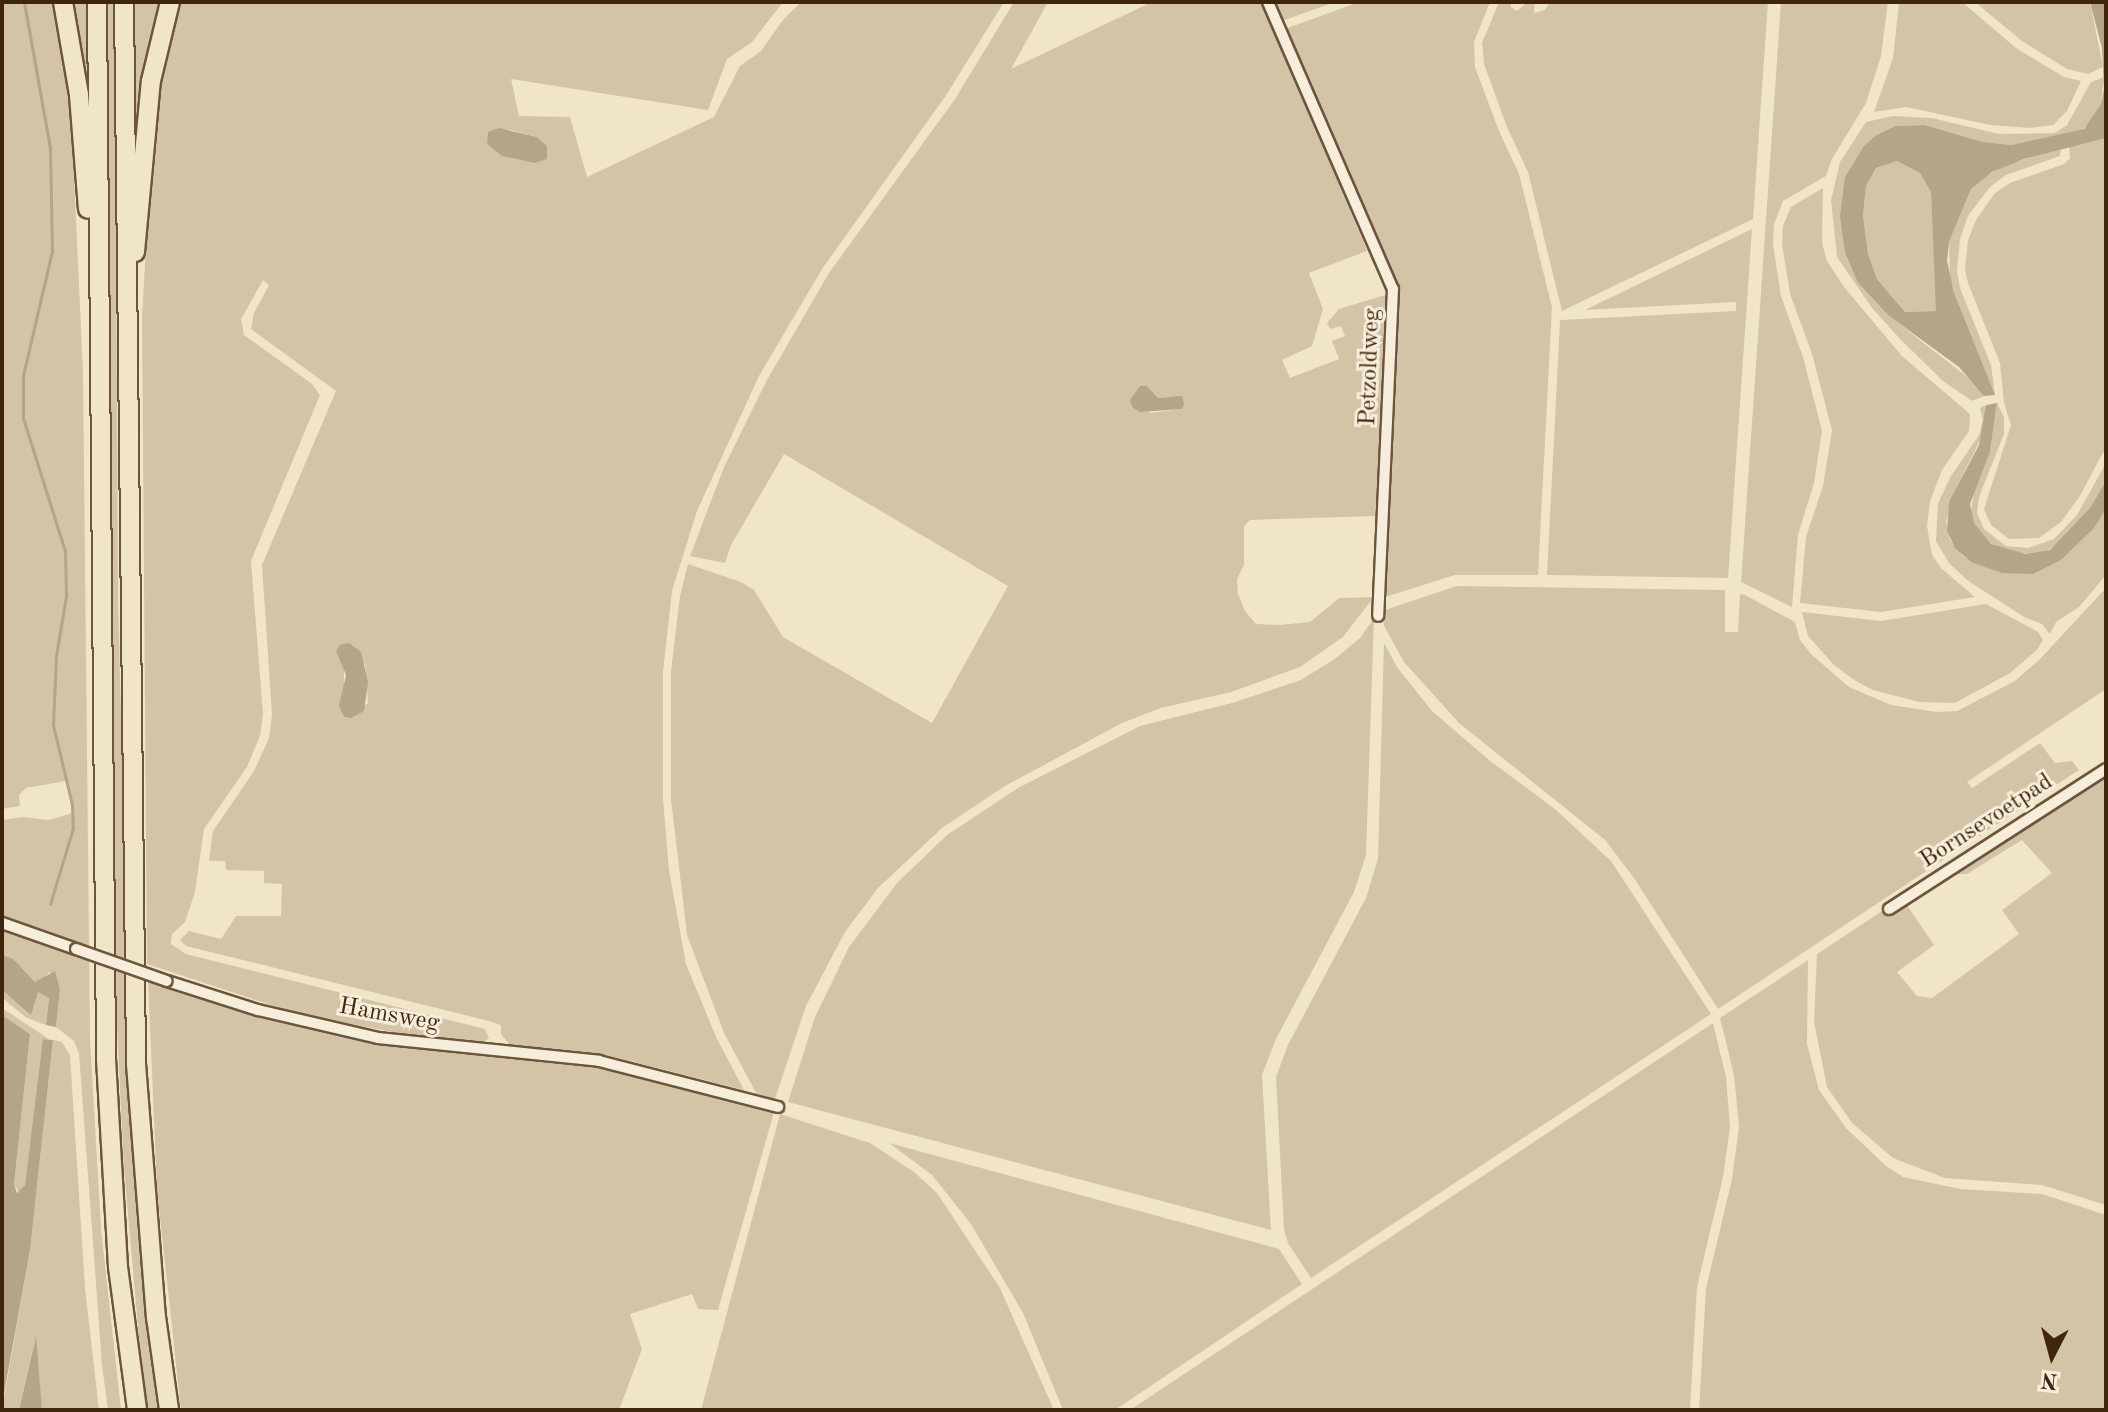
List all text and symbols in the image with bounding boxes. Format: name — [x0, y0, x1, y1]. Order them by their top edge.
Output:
street label: Petzoldweg — [1355, 308, 1387, 426]
street label: Bornsevoetpad — [1915, 768, 2059, 876]
street label: Hamsweg — [336, 993, 442, 1039]
north arrow — [2012, 1316, 2092, 1396]
text: N — [2040, 1368, 2059, 1392]

